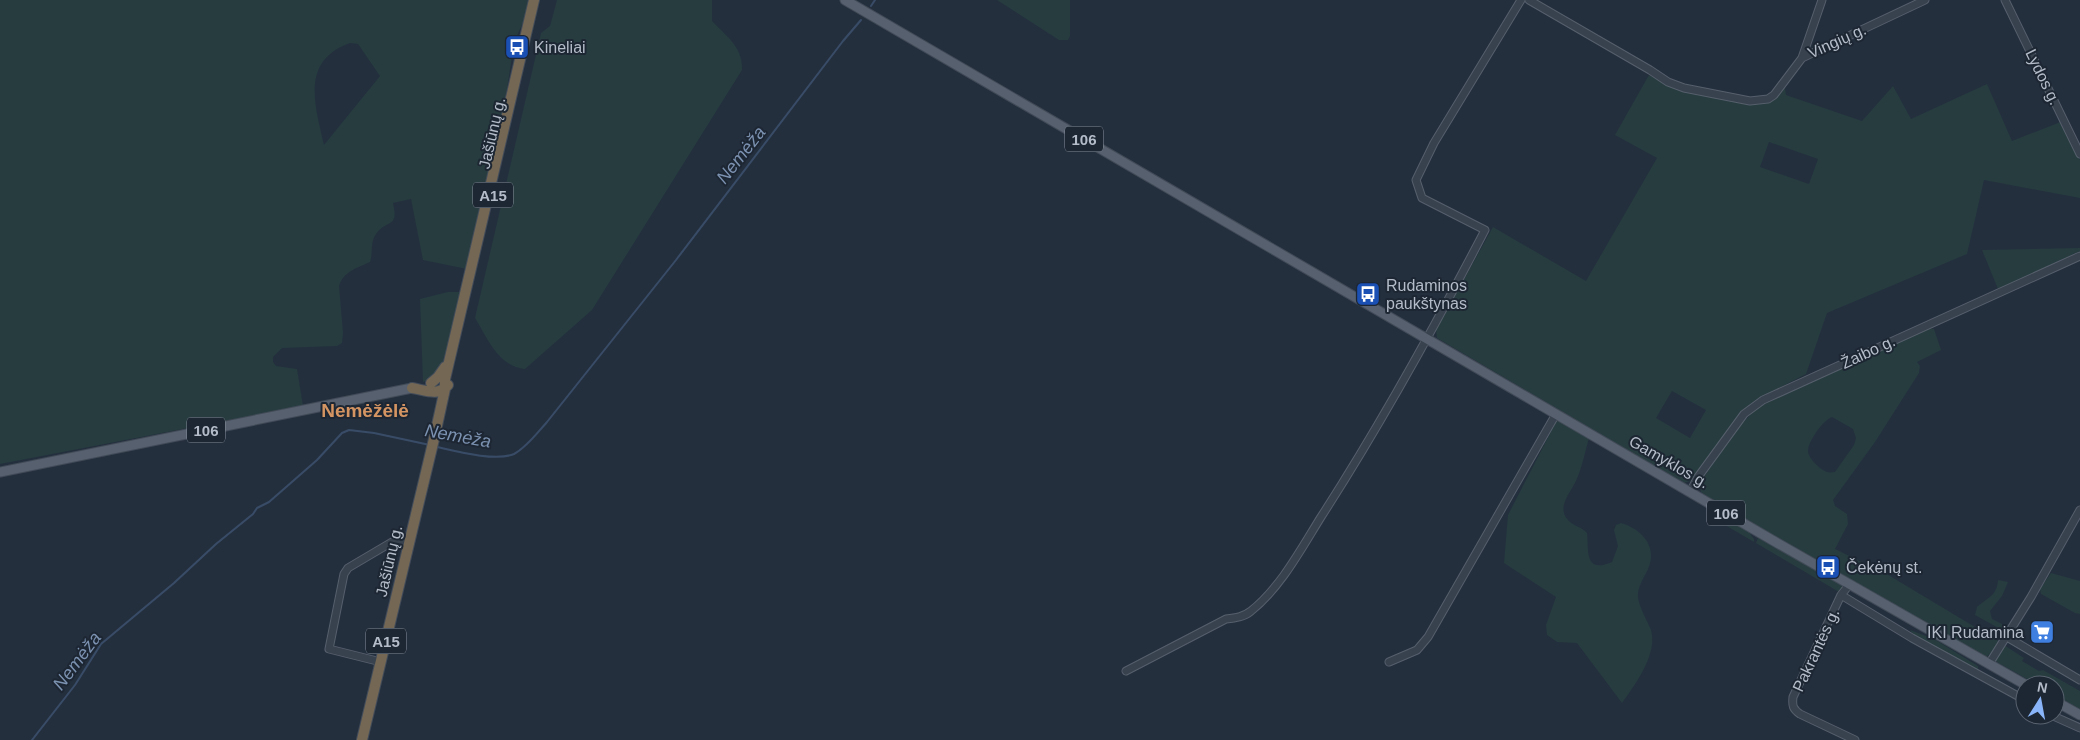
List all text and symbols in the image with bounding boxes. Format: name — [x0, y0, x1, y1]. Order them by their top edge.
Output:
street label: Vingių g. — [1805, 21, 1869, 61]
bus stop icon: Kineliai — [504, 34, 530, 60]
place label: Kineliai — [534, 39, 586, 56]
street label: Lydos g. — [2022, 46, 2064, 108]
street label: Jašiūnų g. — [476, 96, 508, 170]
water label: Nemėža — [712, 122, 770, 188]
road number: 106 — [1065, 126, 1103, 152]
road number: A15 — [473, 182, 513, 208]
place label: Rudaminos paukštynas — [1386, 277, 1467, 312]
bus stop icon: Rudaminos paukštynas — [1355, 281, 1381, 307]
street label: Žaibo g. — [1838, 331, 1898, 372]
district label: Nemėžėlė — [321, 400, 409, 421]
road number: 106 — [187, 418, 225, 442]
water label: Nemėža — [423, 420, 493, 452]
street label: Gamyklos g. — [1626, 432, 1712, 492]
road number: 106 — [1707, 500, 1745, 526]
street label: Jašiūnų g. — [373, 524, 405, 598]
bus stop icon: Čekėnų st. — [1815, 554, 1841, 580]
place label: Čekėnų st. — [1846, 558, 1922, 576]
street label: Pakrantės g. — [1789, 606, 1843, 694]
supermarket icon: IKI Rudamina — [2029, 619, 2055, 645]
place label: IKI Rudamina — [1927, 624, 2024, 641]
water label: Nemėža — [49, 628, 105, 694]
road number: A15 — [366, 628, 406, 654]
north arrow — [2015, 675, 2065, 725]
text: N — [2036, 678, 2049, 696]

